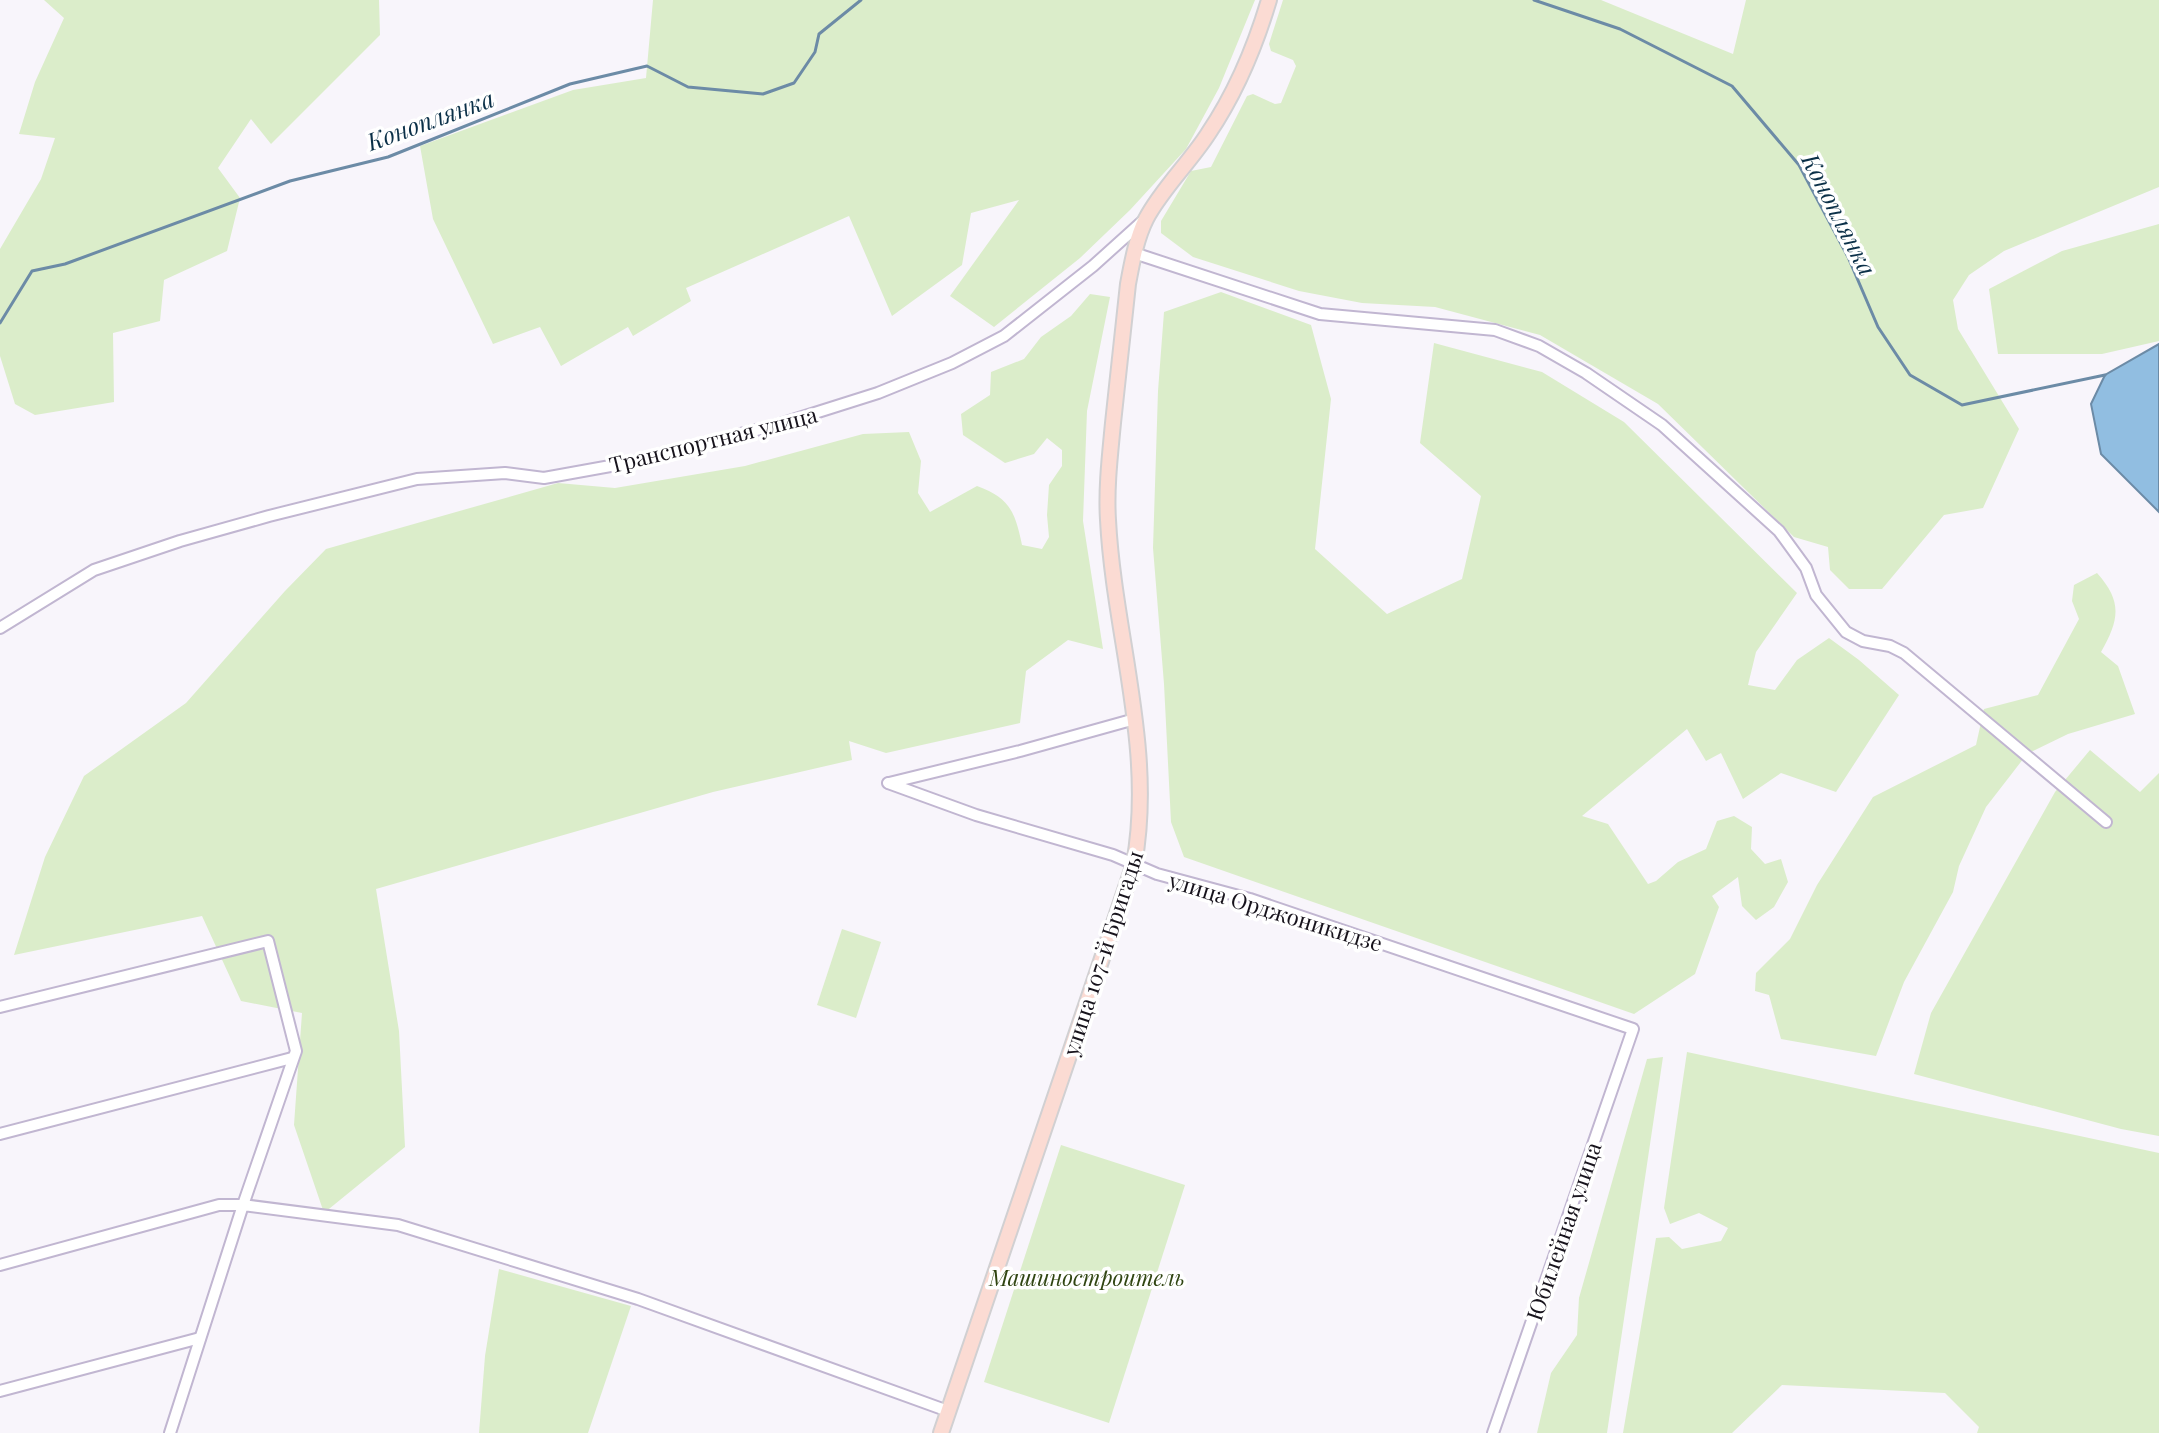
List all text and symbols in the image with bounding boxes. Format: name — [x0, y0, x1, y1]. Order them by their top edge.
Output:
water label: Коноплянка — [361, 81, 498, 157]
water label: Коноплянка — [1795, 146, 1885, 281]
street label: Транспортная улица — [606, 399, 820, 479]
street label: улица 107-й Бригады — [1054, 846, 1149, 1060]
street label: улица Орджоникидзе — [1165, 864, 1386, 958]
street label: Юбилейная улица — [1518, 1138, 1608, 1324]
park label: Машиностроитель — [988, 1262, 1185, 1292]

